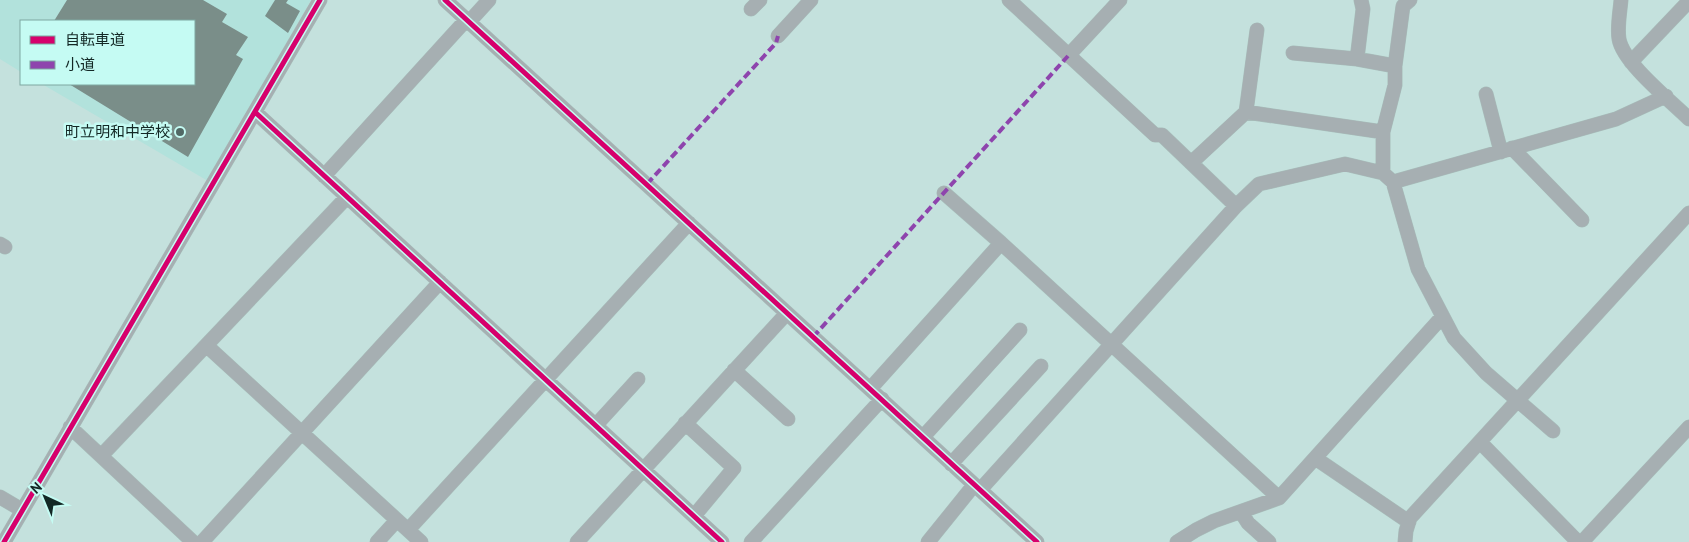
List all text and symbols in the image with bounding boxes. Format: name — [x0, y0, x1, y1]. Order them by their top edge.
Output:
legend — [20, 20, 195, 85]
text: 自転車道 — [65, 30, 125, 49]
text: 小道 — [65, 55, 95, 74]
place label: 町立明和中学校 — [65, 122, 170, 141]
marker: 町立明和中学校 — [174, 126, 186, 138]
north arrow — [20, 472, 70, 522]
text: N — [26, 478, 46, 497]

